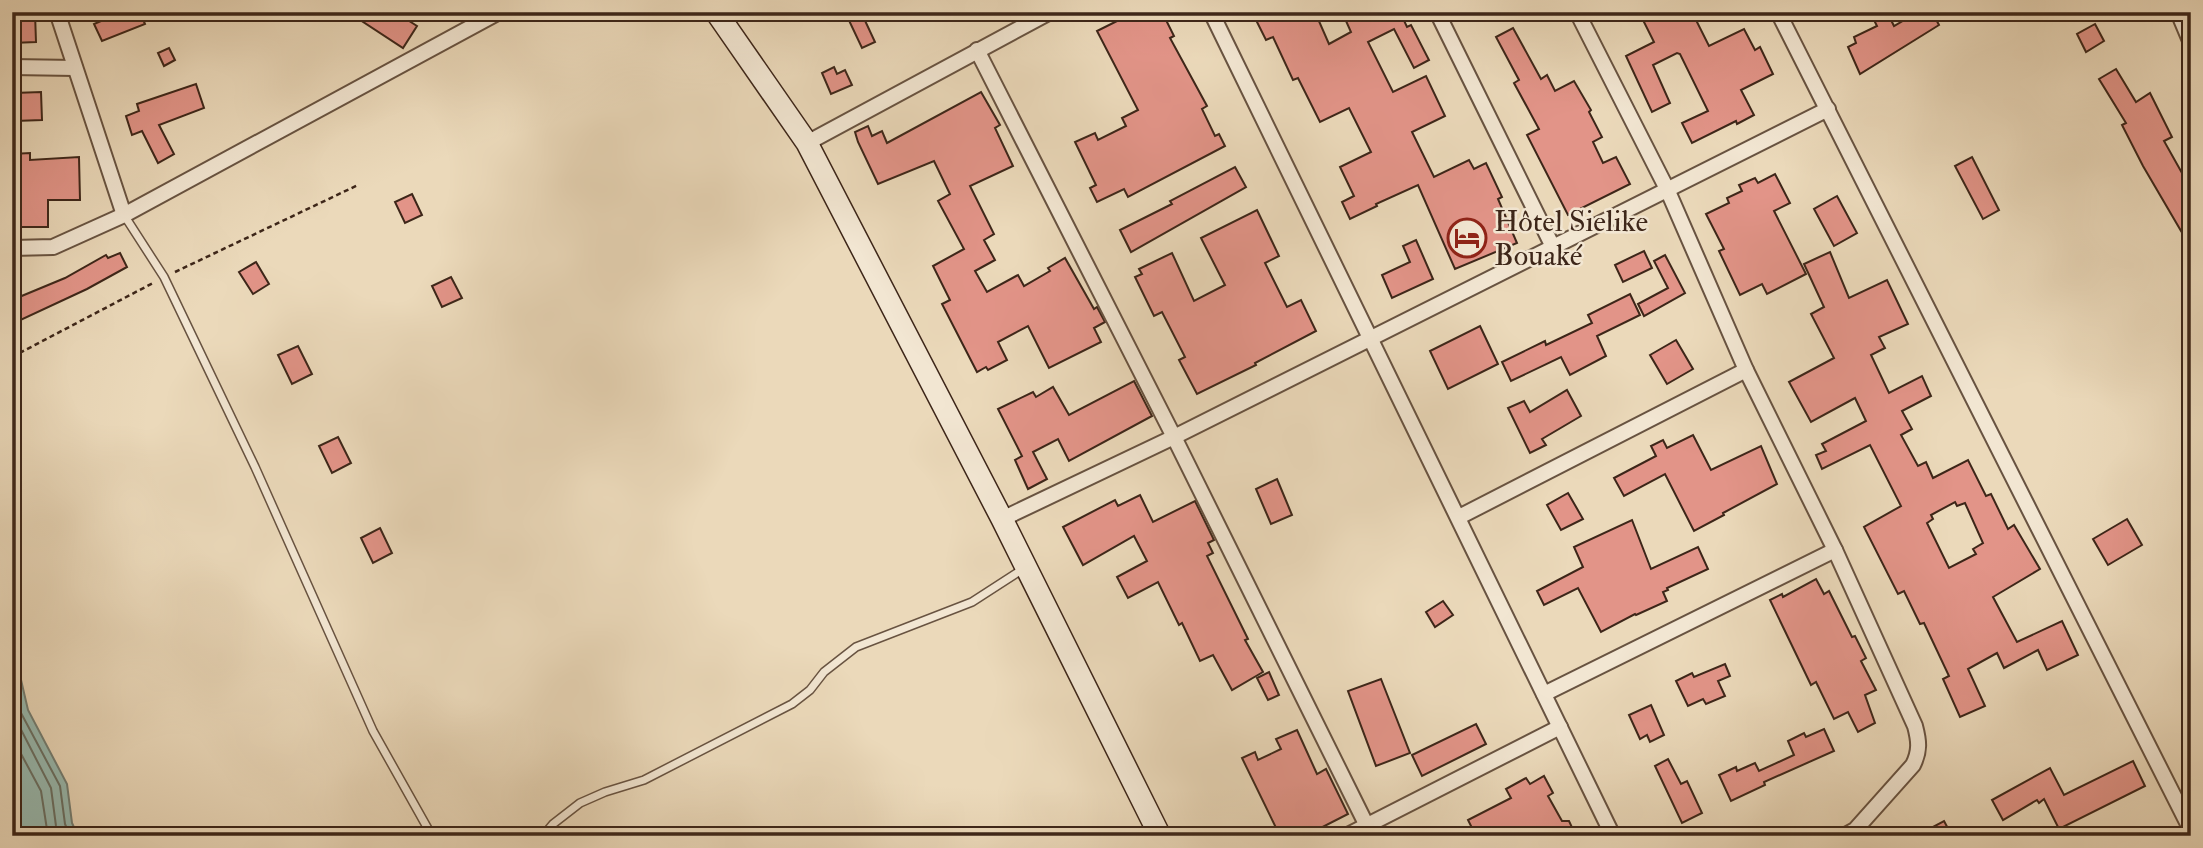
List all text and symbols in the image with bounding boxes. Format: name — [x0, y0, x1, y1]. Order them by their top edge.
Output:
place label: Hôtel Sielike Bouaké — [1494, 203, 1648, 274]
hotel icon: Hôtel Sielike Bouaké — [1446, 217, 1488, 259]

